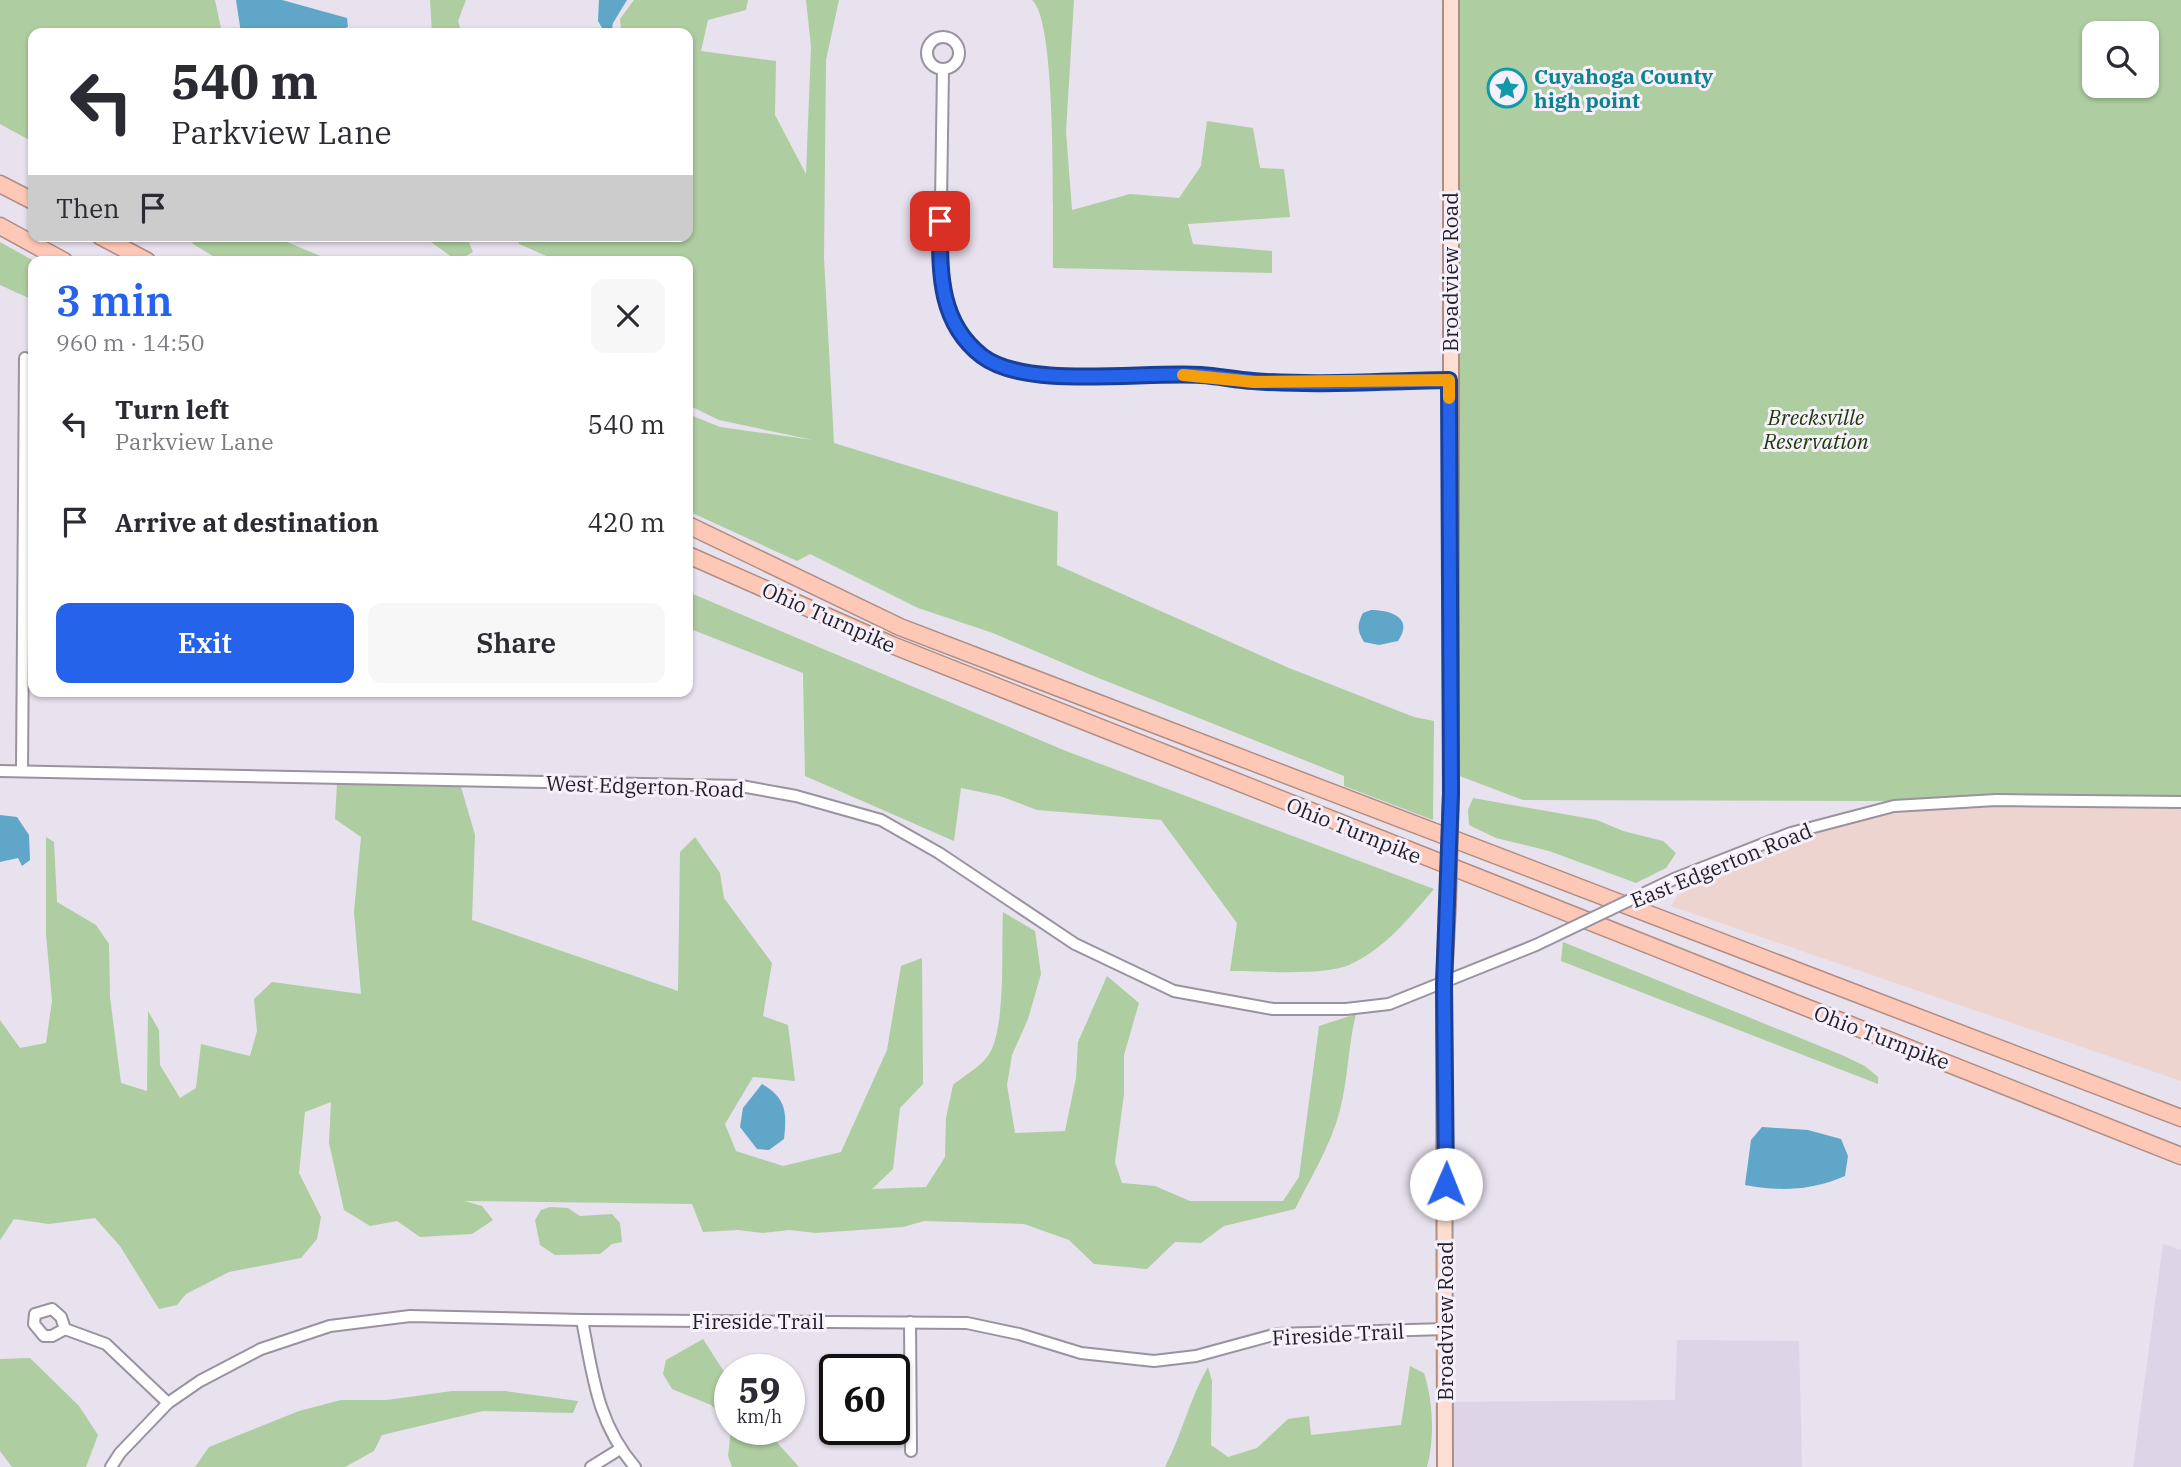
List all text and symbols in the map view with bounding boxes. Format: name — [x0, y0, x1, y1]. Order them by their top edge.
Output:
map controls — [2082, 21, 2159, 98]
button: search — [2082, 21, 2159, 98]
text: 540 m — [171, 49, 318, 112]
icon: left — [56, 56, 147, 147]
place label: Cuyahoga County high point — [1534, 62, 1713, 114]
place icon: Cuyahoga County high point — [1486, 67, 1528, 109]
text: Parkview Lane — [171, 111, 392, 153]
icon: arrive — [134, 189, 172, 227]
text: Then — [56, 191, 120, 225]
pin — [910, 191, 970, 251]
street label: Broadview Road — [1436, 192, 1464, 352]
icon: arrive — [921, 202, 959, 240]
text: 3 min — [56, 273, 173, 328]
button: close — [591, 279, 665, 353]
text: 960 m · 14:50 — [56, 327, 205, 357]
text: Turn left — [115, 392, 229, 426]
park label: Brecksville Reservation — [1762, 403, 1869, 455]
icon: left — [56, 405, 94, 443]
text: 540 m — [587, 407, 665, 441]
text: Parkview Lane — [115, 426, 274, 456]
icon: arrive — [56, 503, 94, 541]
text: Arrive at destination — [115, 505, 379, 539]
text: 420 m — [587, 505, 665, 539]
street label: Ohio Turnpike — [758, 575, 900, 659]
button: Exit — [56, 603, 354, 683]
button: Share — [368, 603, 665, 683]
street label: West Edgerton Road — [545, 769, 745, 803]
street label: Ohio Turnpike — [1282, 790, 1426, 870]
street label: East Edgerton Road — [1626, 816, 1816, 914]
street label: Ohio Turnpike — [1810, 998, 1954, 1076]
position arrow — [1409, 1147, 1483, 1221]
street label: Broadview Road — [1431, 1241, 1459, 1401]
street label: Fireside Trail — [692, 1307, 824, 1335]
street label: Fireside Trail — [1271, 1317, 1405, 1351]
speed limit sign: 60 — [819, 1354, 910, 1445]
text: 59 — [738, 1367, 781, 1413]
text: km/h — [737, 1405, 782, 1428]

